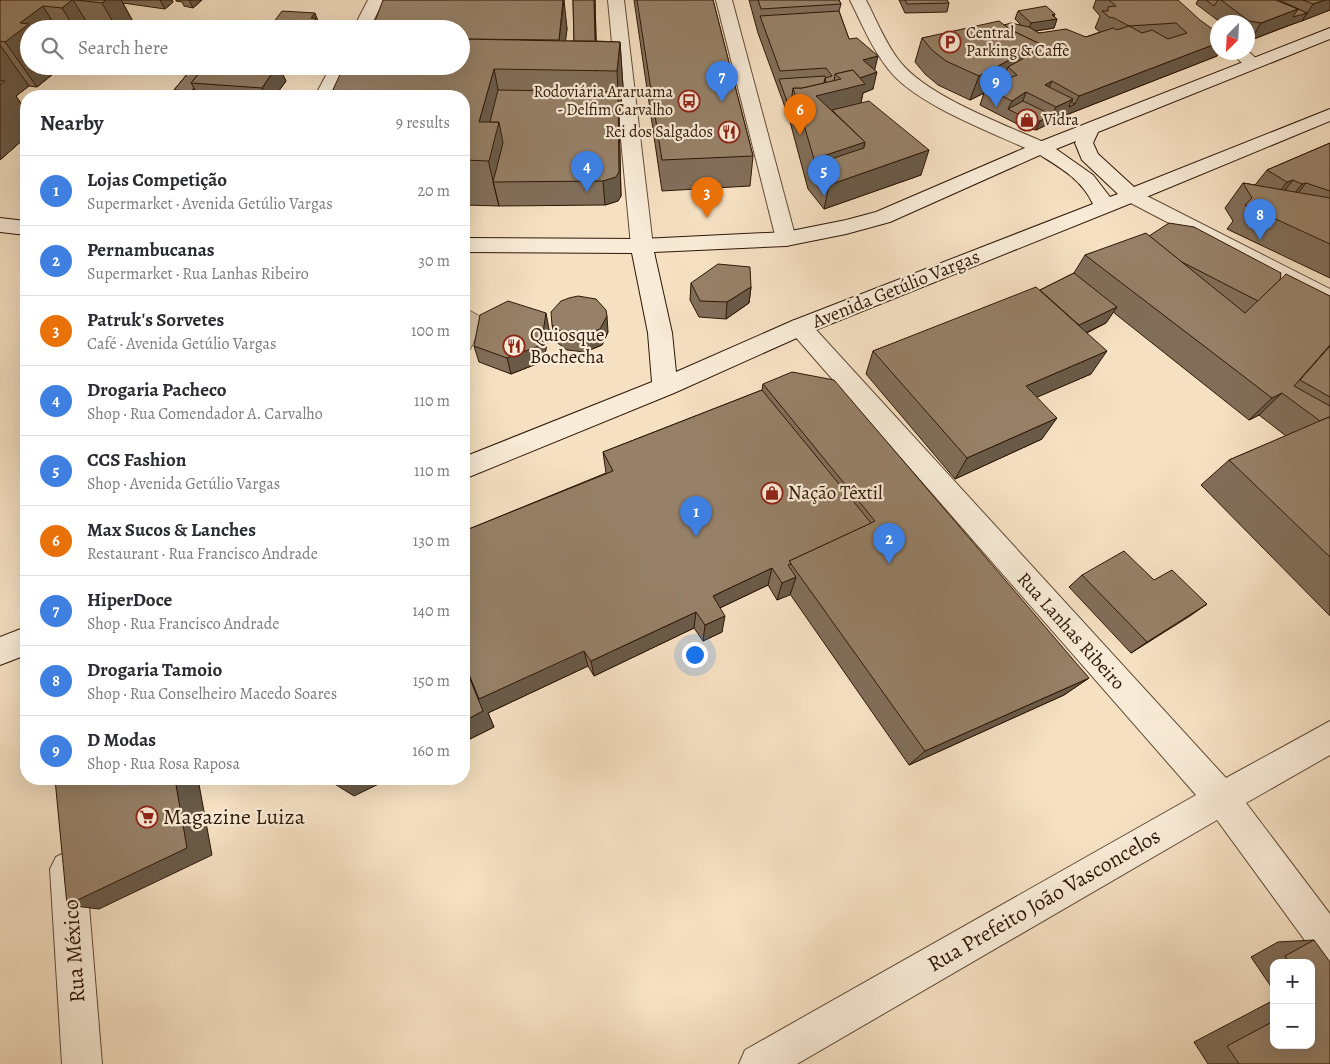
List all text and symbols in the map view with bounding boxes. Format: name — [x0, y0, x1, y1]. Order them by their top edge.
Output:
north arrow — [1210, 15, 1255, 60]
search box — [20, 20, 470, 75]
place label: Central Parking & Caffè — [966, 22, 1069, 62]
parking icon: Central Parking & Caffè — [938, 30, 962, 54]
icon: search — [38, 34, 66, 62]
text: Search here — [78, 35, 168, 61]
pin: 7 — [706, 61, 738, 102]
pin: 9 — [980, 66, 1012, 107]
place label: Rodoviária Araruama - Delfim Carvalho — [534, 81, 674, 121]
bus stop icon: Rodoviária Araruama - Delfim Carvalho — [677, 89, 701, 113]
pin: 6 — [784, 94, 816, 135]
shop icon: Vidra — [1015, 108, 1039, 132]
text: Nearby — [40, 109, 103, 137]
place label: Vidra — [1042, 109, 1079, 131]
text: 9 results — [396, 112, 450, 134]
restaurant icon: Rei dos Salgados — [717, 120, 741, 144]
place label: Rei dos Salgados — [605, 121, 713, 143]
pin: 4 — [571, 151, 603, 192]
pin: 5 — [808, 155, 840, 196]
text: Lojas Competição — [87, 167, 227, 193]
pin: 3 — [691, 177, 723, 218]
text: 1 — [53, 180, 59, 202]
text: 20 m — [417, 180, 450, 202]
text: Supermarket · Avenida Getúlio Vargas — [87, 193, 333, 215]
pin: 8 — [1244, 199, 1276, 240]
text: Pernambucanas — [87, 237, 215, 263]
street label: Avenida Getúlio Vargas — [807, 244, 984, 335]
text: 2 — [52, 250, 60, 272]
text: 30 m — [418, 250, 450, 272]
text: Supermarket · Rua Lanhas Ribeiro — [87, 263, 309, 285]
text: Patruk's Sorvetes — [87, 307, 224, 333]
text: 3 — [53, 320, 59, 342]
text: 100 m — [411, 320, 450, 342]
place label: Quiosque Bochecha — [530, 322, 605, 370]
text: Café · Avenida Getúlio Vargas — [87, 333, 276, 355]
restaurant icon: Quiosque Bochecha — [502, 334, 526, 358]
text: Drogaria Pacheco — [87, 377, 227, 403]
text: 4 — [52, 390, 60, 412]
text: 110 m — [414, 390, 450, 412]
text: Shop · Rua Comendador A. Carvalho — [87, 403, 323, 425]
text: CCS Fashion — [87, 447, 186, 473]
text: 5 — [53, 460, 59, 482]
text: 110 m — [414, 460, 450, 482]
text: Shop · Avenida Getúlio Vargas — [87, 473, 280, 495]
place label: Nação Têxtil — [788, 480, 883, 506]
shop icon: Nação Têxtil — [760, 481, 784, 505]
pin: 1 — [680, 496, 712, 537]
text: Max Sucos & Lanches — [87, 517, 256, 543]
pin: 2 — [873, 523, 905, 564]
text: 6 — [52, 530, 60, 552]
text: 130 m — [413, 530, 450, 552]
text: Restaurant · Rua Francisco Andrade — [87, 543, 318, 565]
street label: Rua Lanhas Ribeiro — [1011, 567, 1131, 695]
text: HiperDoce — [87, 587, 172, 613]
text: 7 — [53, 600, 59, 622]
text: 140 m — [412, 600, 450, 622]
text: Shop · Rua Francisco Andrade — [87, 613, 279, 635]
your location — [682, 642, 708, 668]
text: Drogaria Tamoio — [87, 657, 222, 683]
text: 8 — [52, 670, 60, 692]
text: 150 m — [413, 670, 450, 692]
text: Shop · Rua Conselheiro Macedo Soares — [87, 683, 337, 705]
text: D Modas — [87, 727, 156, 753]
text: 9 — [52, 740, 60, 762]
text: 160 m — [412, 740, 450, 762]
text: Shop · Rua Rosa Raposa — [87, 753, 240, 775]
place label: Magazine Luiza — [163, 802, 306, 832]
supermarket icon: Magazine Luiza — [135, 805, 159, 829]
street label: Rua Prefeito João Vasconcelos — [922, 821, 1166, 979]
street label: Rua México — [55, 898, 93, 1004]
map controls — [1270, 959, 1315, 1049]
button: + — [1270, 959, 1315, 1004]
button: − — [1270, 1004, 1315, 1049]

